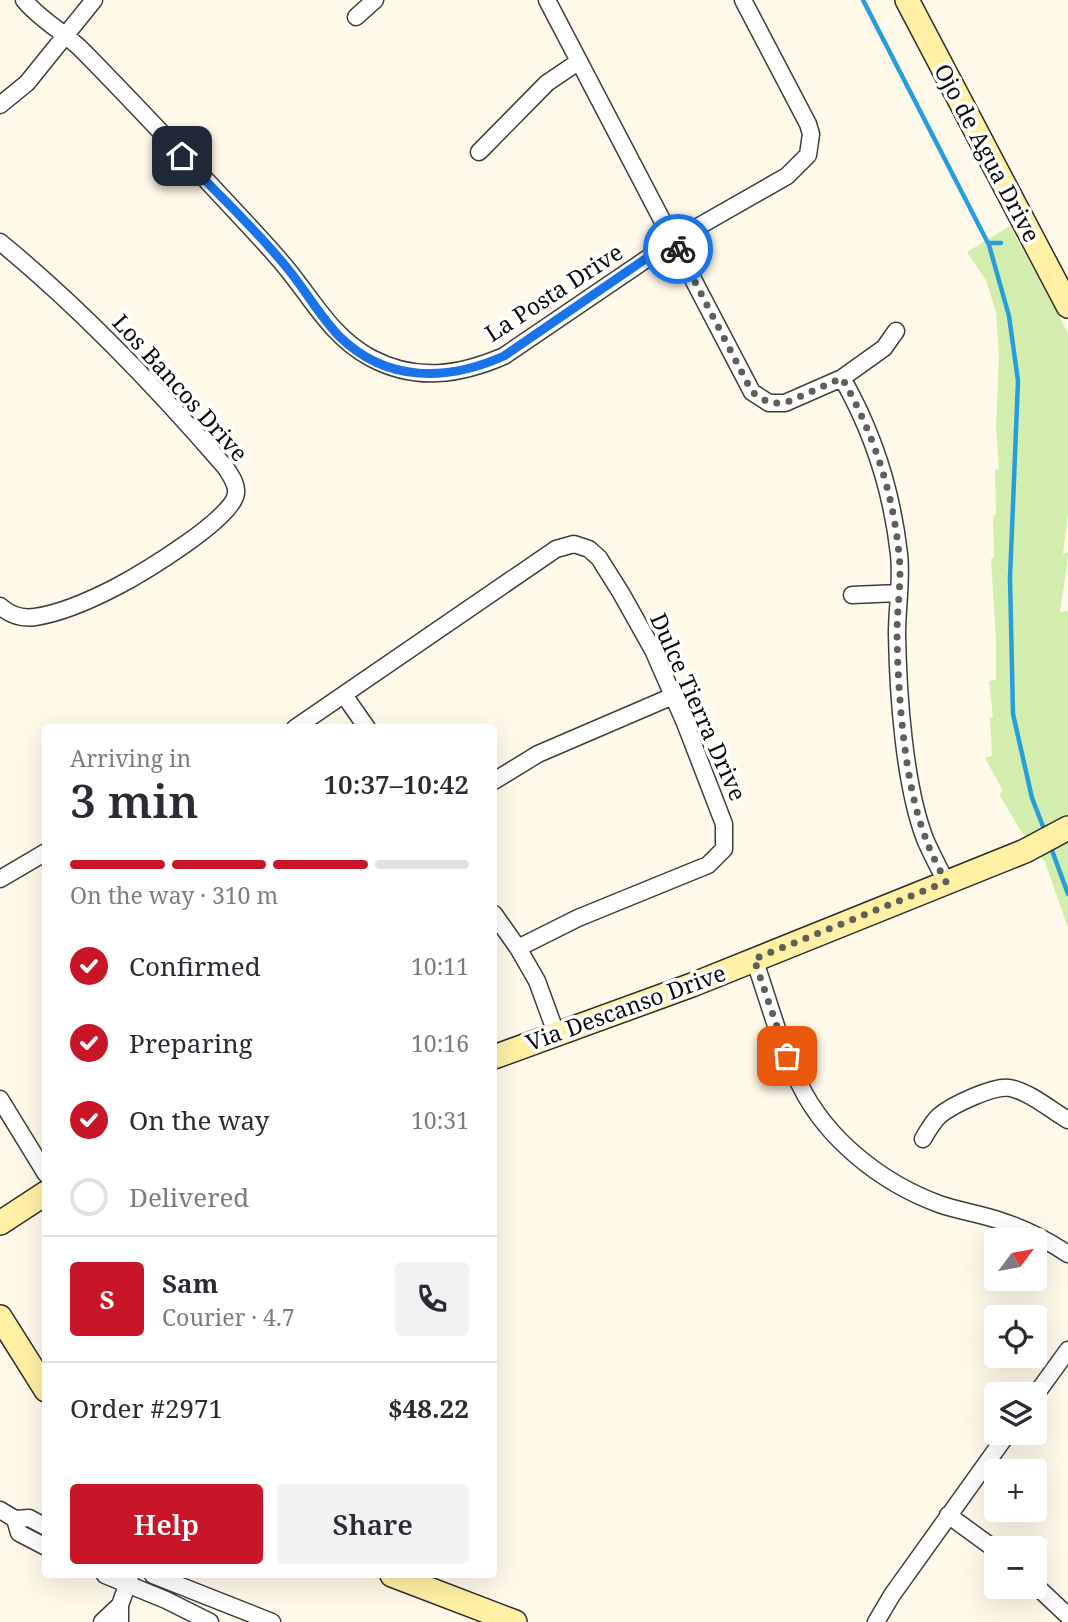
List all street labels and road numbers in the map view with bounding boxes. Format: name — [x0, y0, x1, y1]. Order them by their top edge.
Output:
street label: Ojo de Agua Drive — [927, 58, 1048, 247]
street label: La Posta Drive — [478, 236, 629, 349]
street label: Los Bancos Drive — [106, 307, 256, 468]
street label: Dulce Tierra Drive — [643, 608, 755, 806]
street label: Via Descanso Drive — [521, 956, 730, 1058]

